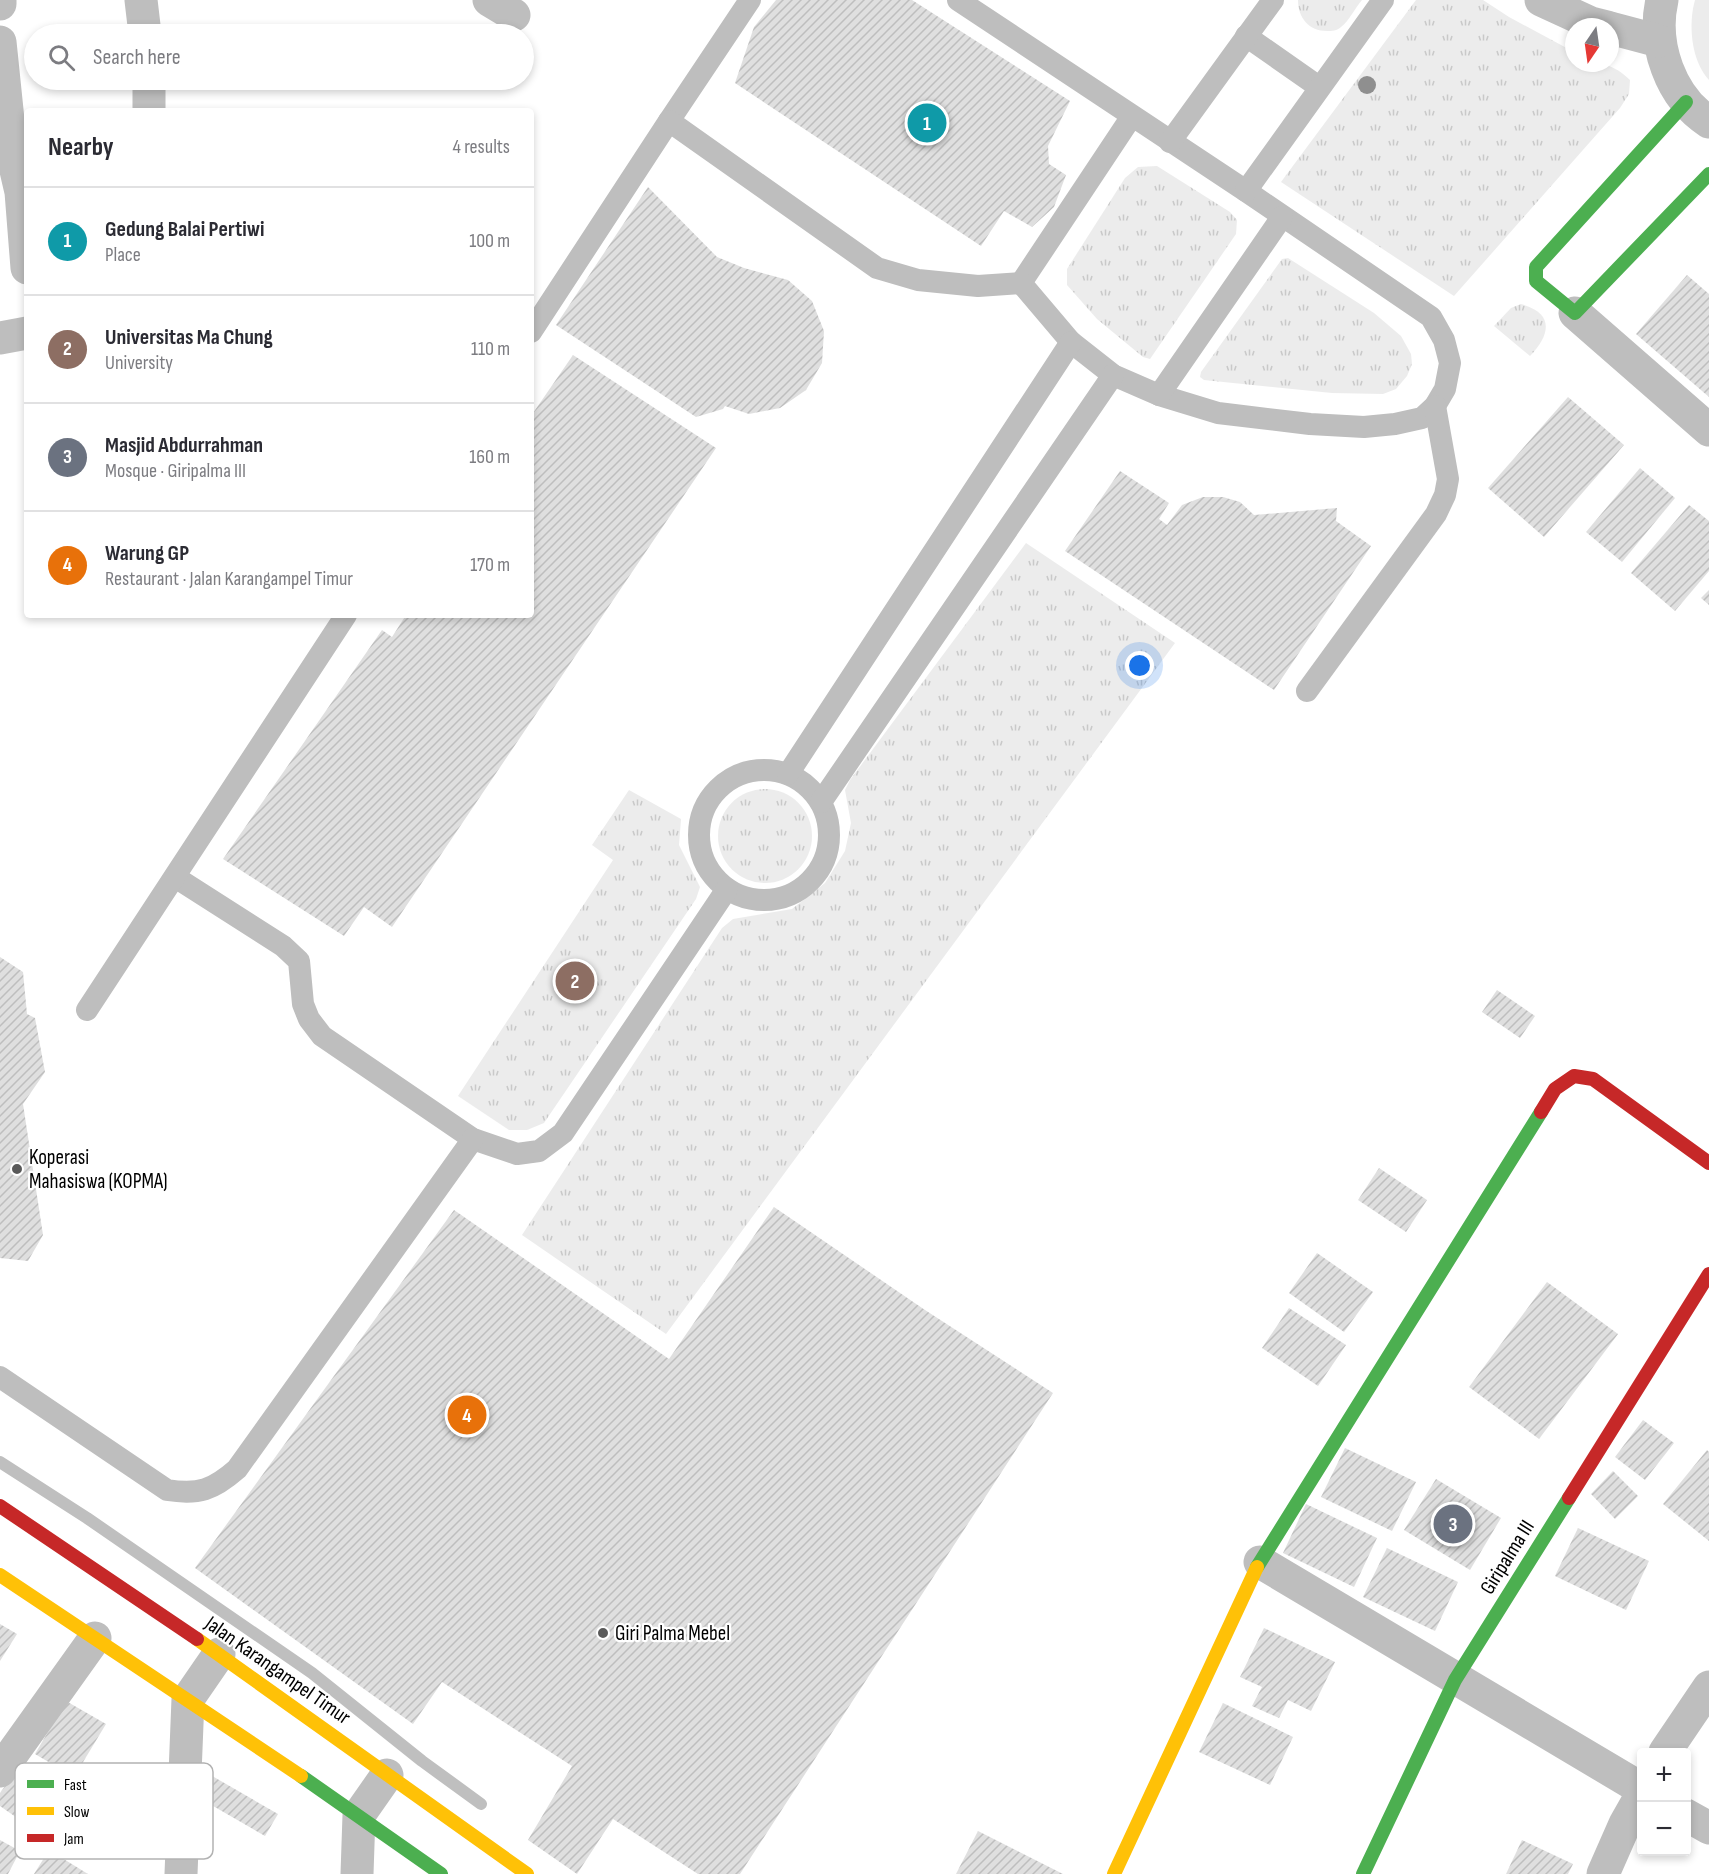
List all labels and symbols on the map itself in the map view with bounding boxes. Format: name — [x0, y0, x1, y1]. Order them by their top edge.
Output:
north arrow — [1565, 18, 1619, 72]
pin: 1 — [908, 100, 946, 146]
your location — [1125, 651, 1154, 680]
pin: 2 — [556, 958, 594, 1004]
place label: Koperasi Mahasiswa (KOPMA) — [29, 1145, 168, 1194]
marker: Koperasi Mahasiswa (KOPMA) — [10, 1162, 24, 1176]
pin: 4 — [448, 1392, 486, 1438]
pin: 3 — [1434, 1502, 1472, 1546]
street label: Giripalma III — [1475, 1516, 1540, 1599]
street label: Jalan Karangampel Timur — [199, 1610, 355, 1730]
place label: Giri Palma Mebel — [615, 1621, 730, 1646]
marker: Giri Palma Mebel — [596, 1626, 610, 1640]
legend — [15, 1763, 213, 1859]
text: Fast — [64, 1776, 87, 1795]
text: Slow — [64, 1803, 89, 1822]
text: Jam — [63, 1830, 84, 1849]

